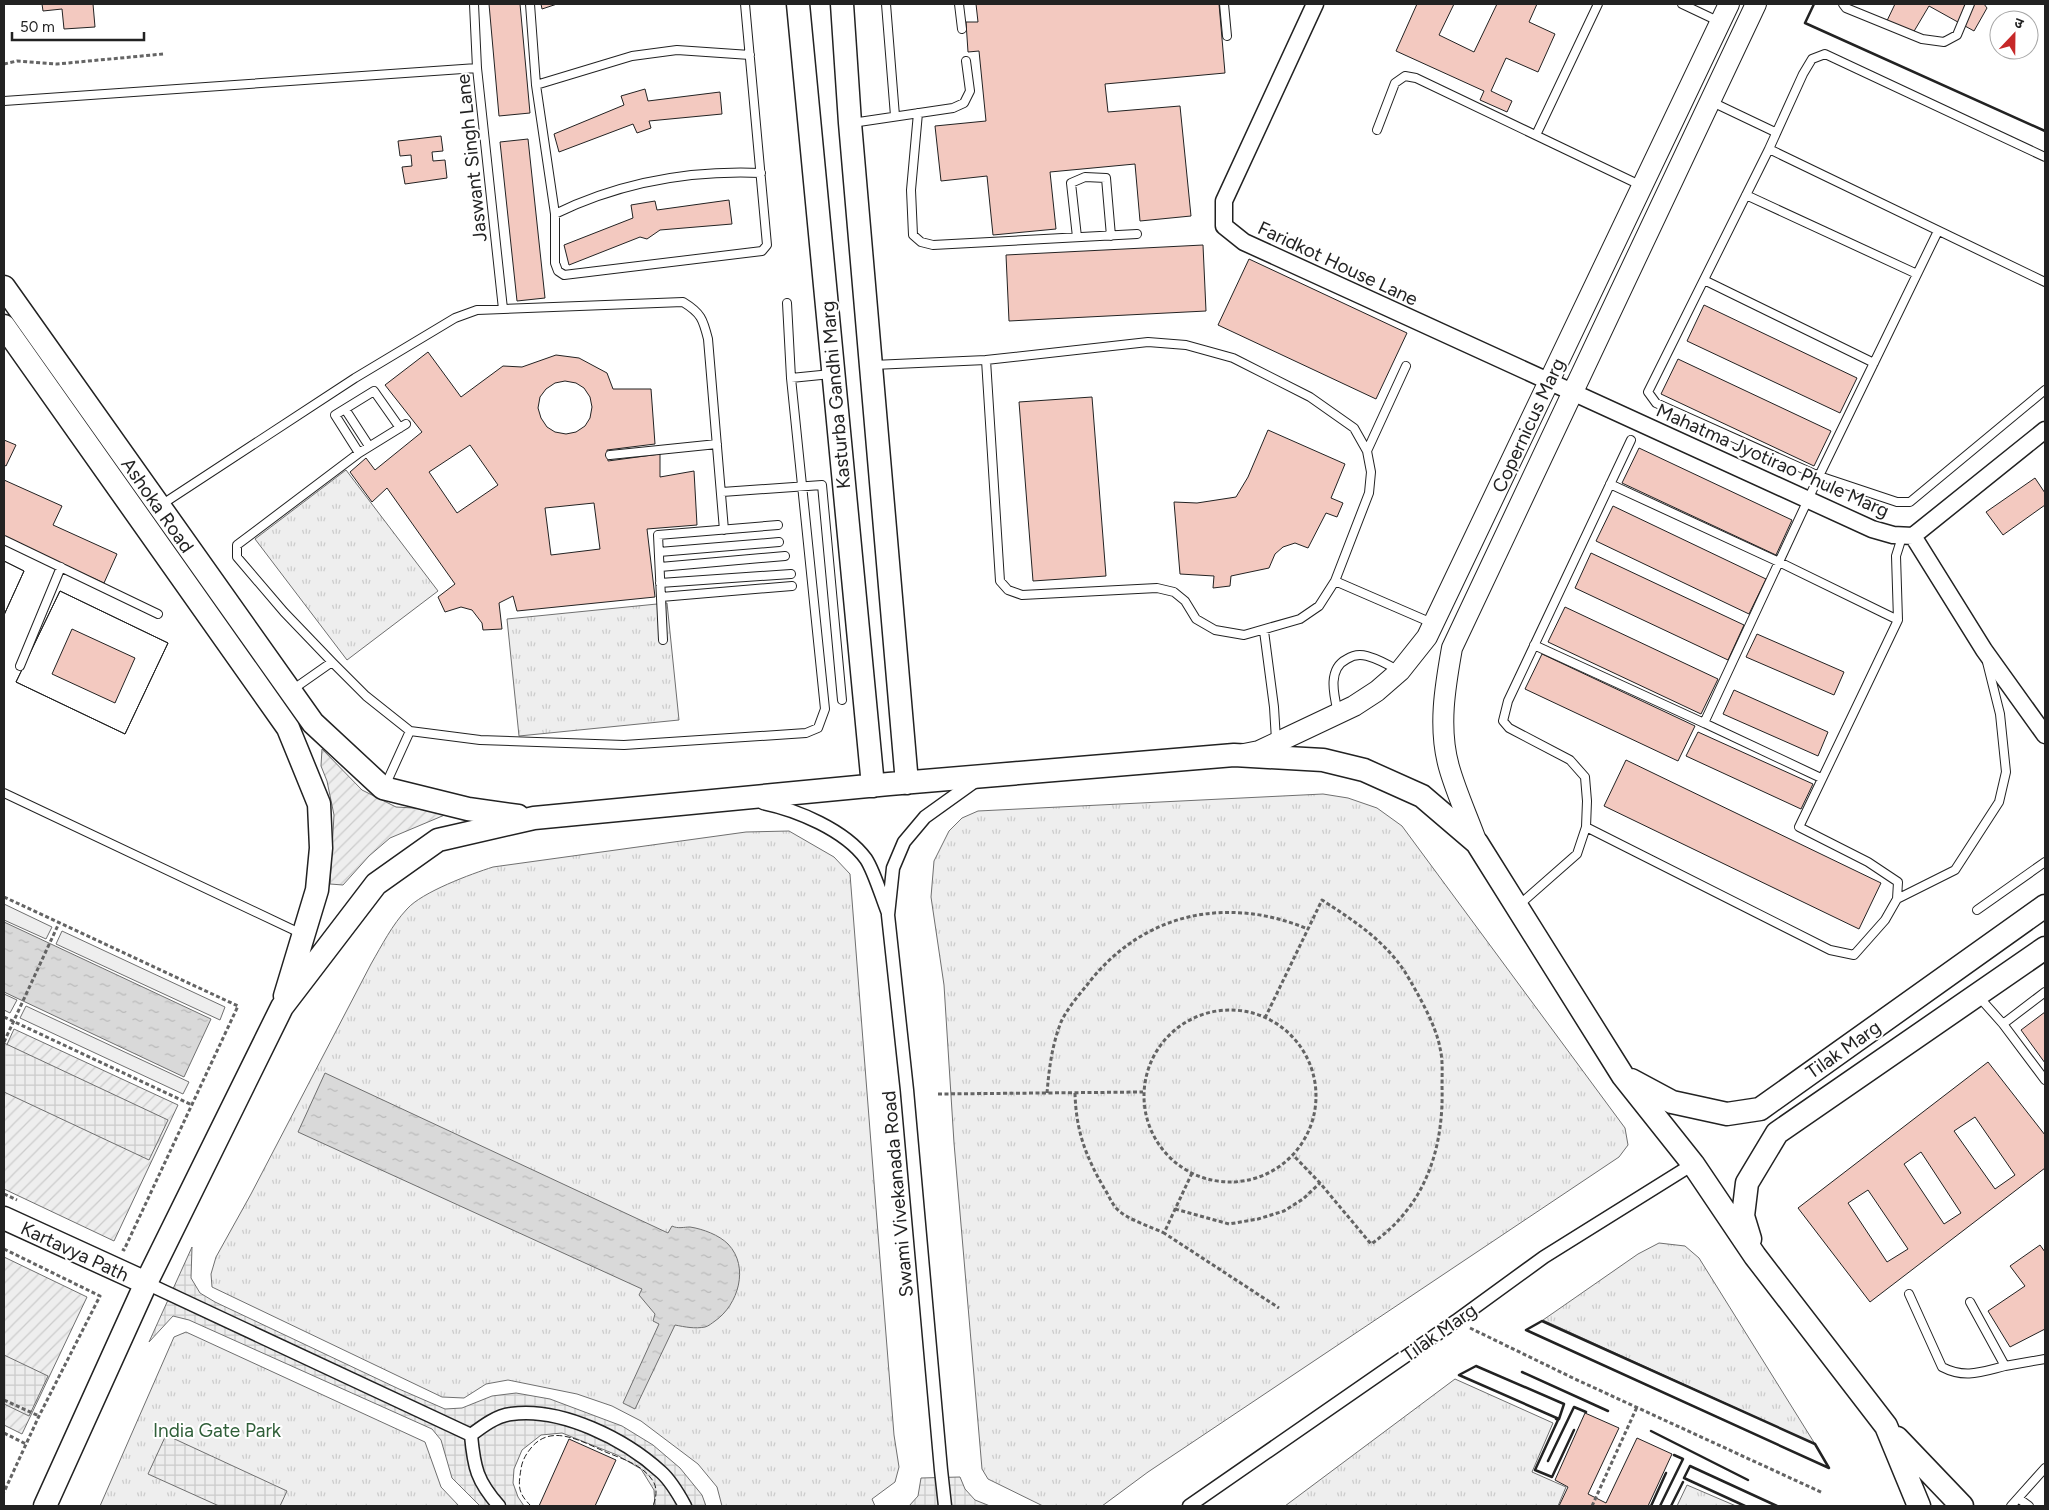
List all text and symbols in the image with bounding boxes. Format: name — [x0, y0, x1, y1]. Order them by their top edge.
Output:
scale bar — [12, 10, 145, 42]
north arrow — [1989, 10, 2039, 60]
text: उ — [2012, 14, 2026, 33]
text: 50 m — [20, 18, 55, 36]
street label: Jaswant Singh Lane — [451, 73, 492, 243]
street label: Faridkot House Lane — [1254, 216, 1422, 311]
street label: Kasturba Gandhi Marg — [816, 300, 855, 490]
street label: Copernicus Marg — [1487, 354, 1570, 496]
street label: Mahatma Jyotirao Phule Marg — [1653, 399, 1893, 522]
street label: Ashoka Road — [116, 453, 199, 557]
street label: Tilak Marg — [1801, 1015, 1885, 1083]
street label: Swami Vivekanada Road — [877, 1090, 918, 1298]
street label: Kartavya Path — [17, 1216, 132, 1287]
street label: Tilak Marg — [1397, 1298, 1481, 1366]
park label: India Gate Park — [153, 1419, 282, 1442]

